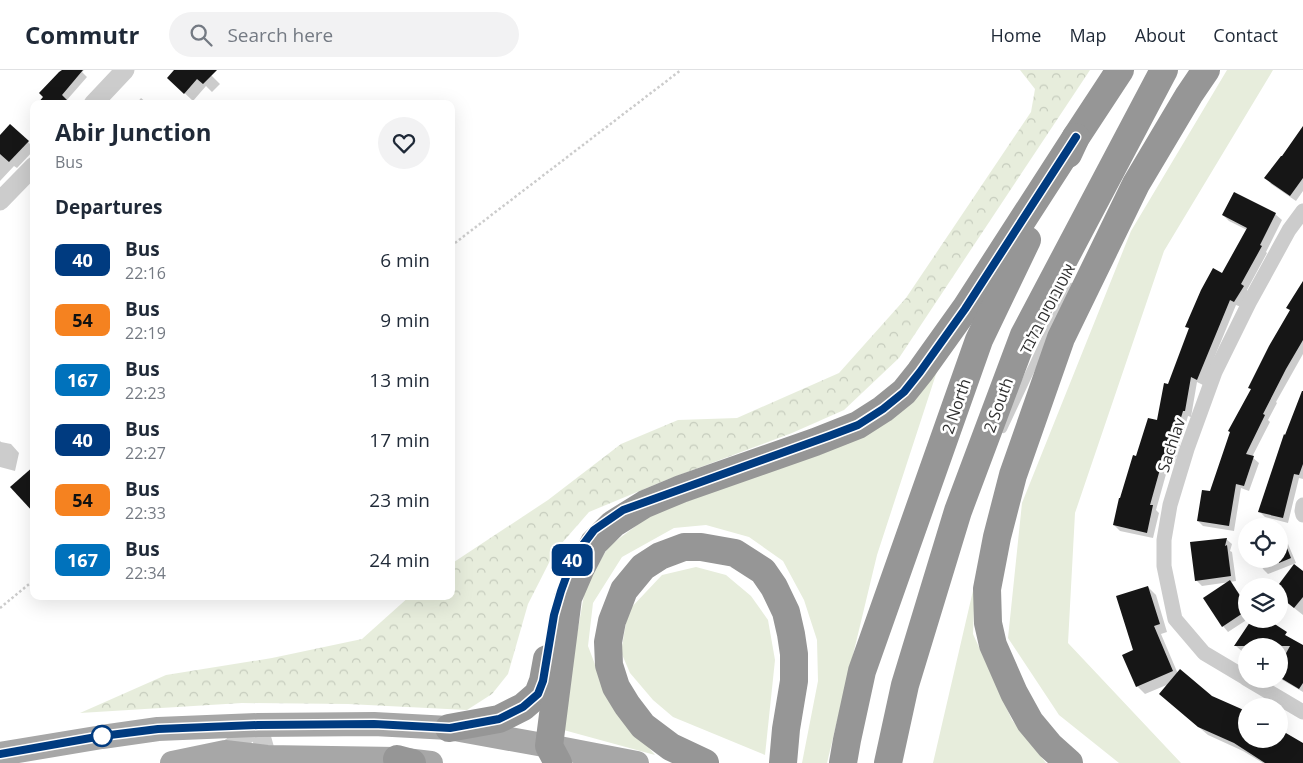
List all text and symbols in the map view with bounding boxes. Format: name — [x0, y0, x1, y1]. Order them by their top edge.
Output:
search box — [169, 12, 519, 57]
text: Commutr — [25, 18, 139, 51]
icon: search — [187, 21, 215, 49]
text: Search here — [227, 22, 333, 48]
text: Home — [991, 23, 1041, 47]
text: Map — [1069, 23, 1107, 47]
text: About — [1135, 23, 1185, 47]
text: Contact — [1213, 23, 1278, 47]
text: Abir Junction — [55, 115, 211, 148]
button: heart — [378, 117, 430, 169]
text: Bus — [55, 151, 83, 173]
text: Departures — [55, 194, 162, 220]
text: Bus — [125, 236, 160, 262]
text: 6 min — [380, 247, 430, 273]
text: 40 — [72, 248, 93, 272]
street label: אוטובוסים בלבד — [1014, 260, 1080, 358]
text: 22:16 — [125, 262, 166, 284]
text: Bus — [125, 296, 160, 322]
text: 9 min — [380, 307, 430, 333]
text: 54 — [72, 308, 93, 332]
text: 22:19 — [125, 322, 166, 344]
text: Bus — [125, 356, 160, 382]
text: 13 min — [369, 367, 430, 393]
text: 167 — [67, 368, 98, 392]
street label: 2 South — [978, 374, 1018, 436]
street label: 2 North — [936, 375, 976, 437]
text: 22:23 — [125, 382, 166, 404]
street label: Sachlav — [1152, 415, 1190, 475]
text: Bus — [125, 416, 160, 442]
text: 17 min — [369, 427, 430, 453]
text: 40 — [72, 428, 93, 452]
text: 22:27 — [125, 442, 166, 464]
text: Bus — [125, 476, 160, 502]
text: 23 min — [369, 487, 430, 513]
text: 54 — [72, 488, 93, 512]
text: 22:33 — [125, 502, 166, 524]
map controls — [1238, 518, 1288, 748]
button: locate — [1238, 518, 1288, 568]
text: Bus — [125, 536, 160, 562]
line badge: 40 — [550, 544, 594, 576]
text: 24 min — [369, 547, 430, 573]
text: 167 — [67, 548, 98, 572]
text: 40 — [562, 548, 582, 572]
text: 22:34 — [125, 562, 166, 584]
button: layers — [1238, 578, 1288, 628]
button: + — [1238, 638, 1288, 688]
button: − — [1238, 698, 1288, 748]
unlabelled marker — [91, 725, 113, 747]

